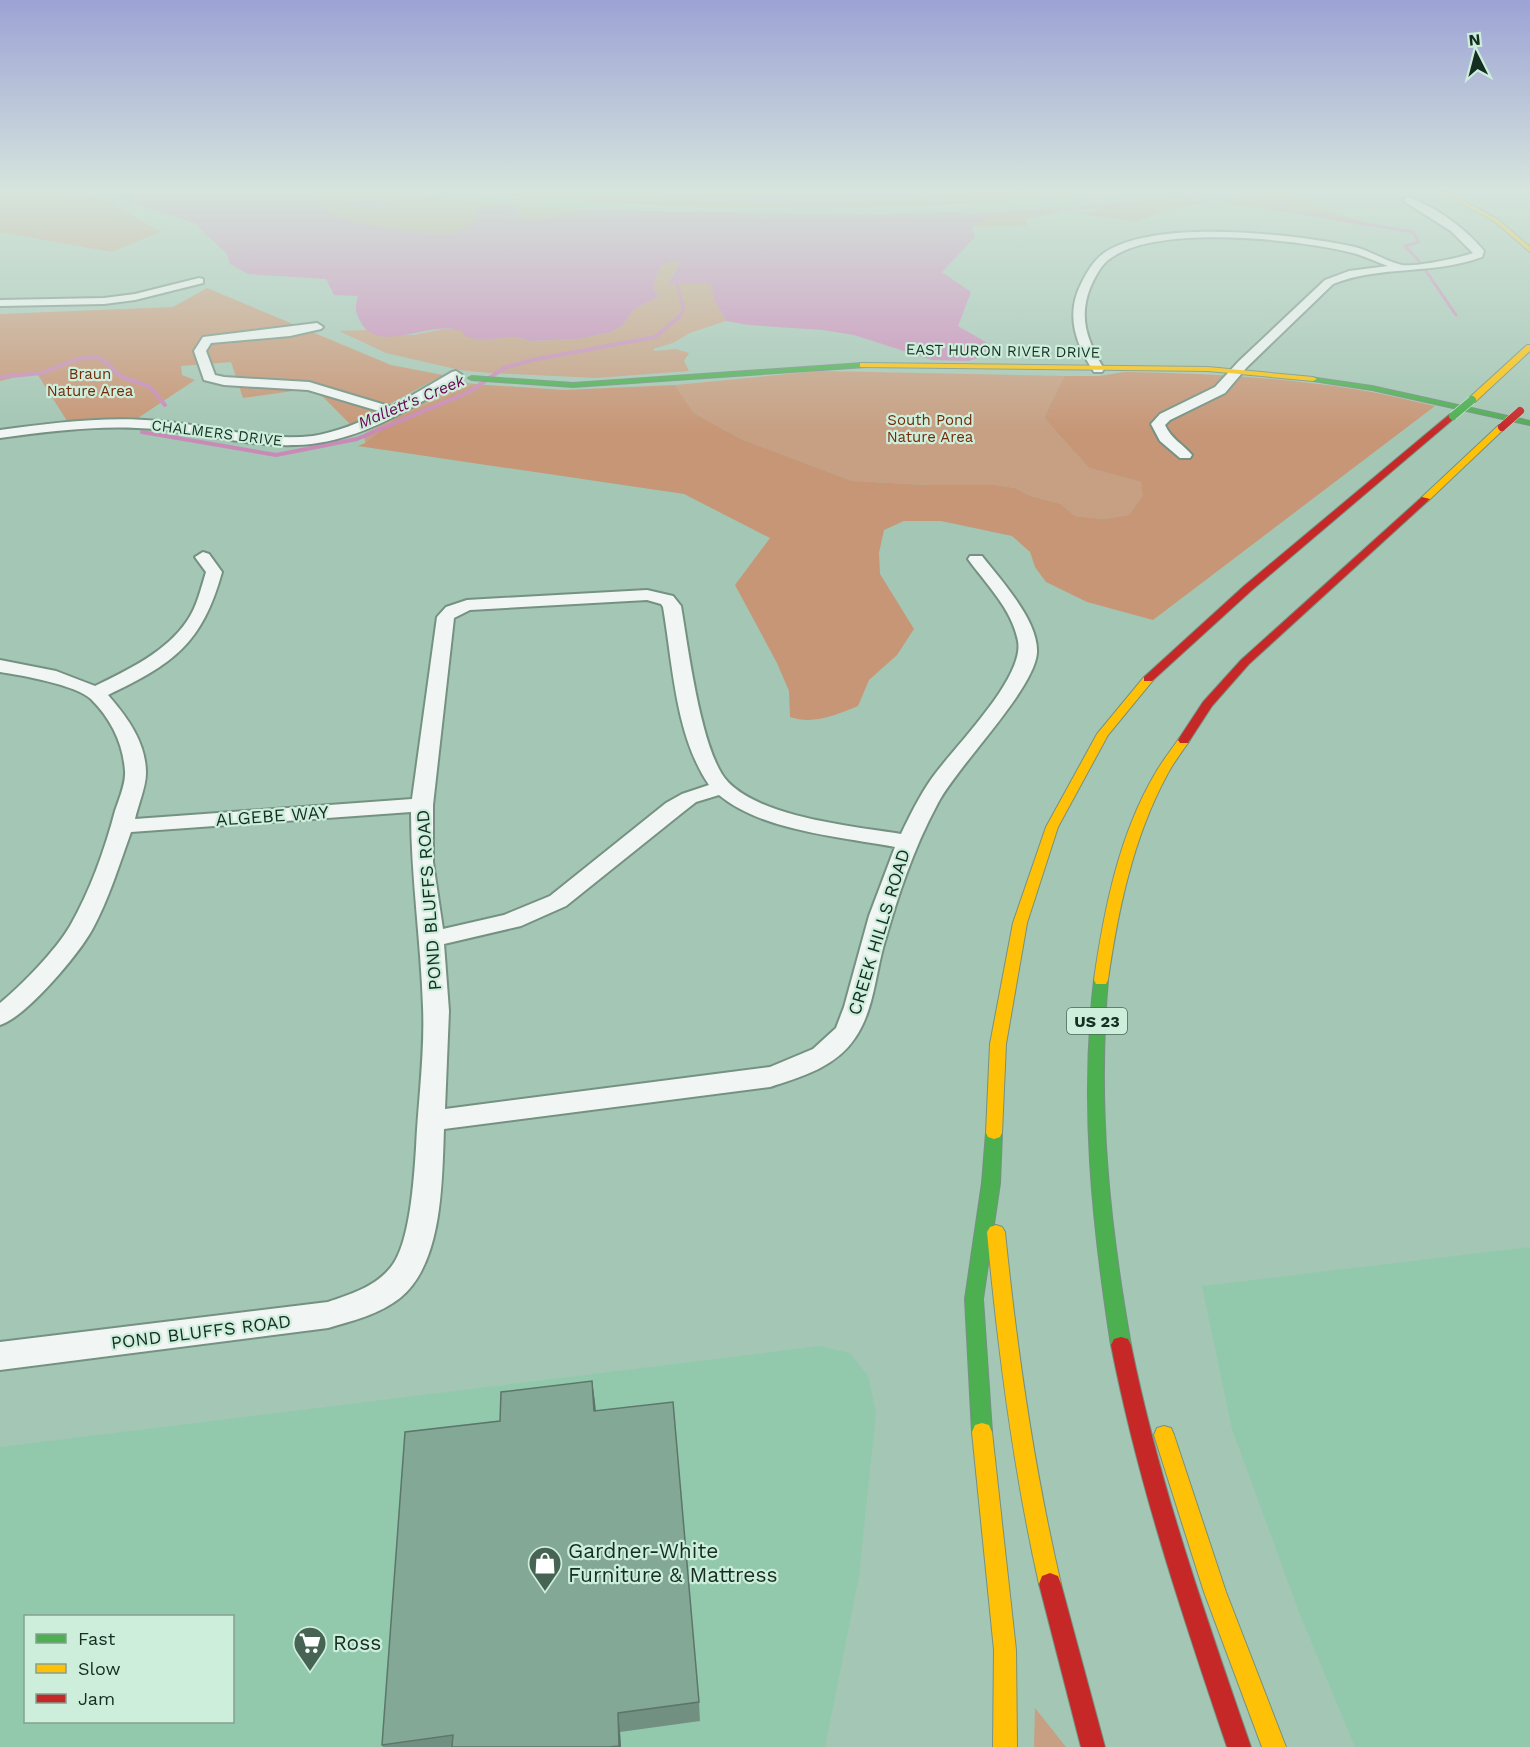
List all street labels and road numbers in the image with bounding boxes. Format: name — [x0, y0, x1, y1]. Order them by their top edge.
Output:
street label: EAST HURON RIVER DRIVE — [906, 340, 1100, 362]
street label: CHALMERS DRIVE — [151, 416, 283, 450]
street label: ALGEBE WAY — [215, 801, 330, 830]
street label: POND BLUFFS ROAD — [412, 809, 445, 991]
street label: CREEK HILLS ROAD — [843, 846, 914, 1017]
road number: US 23 — [1067, 1008, 1127, 1034]
street label: POND BLUFFS ROAD — [110, 1310, 292, 1353]

